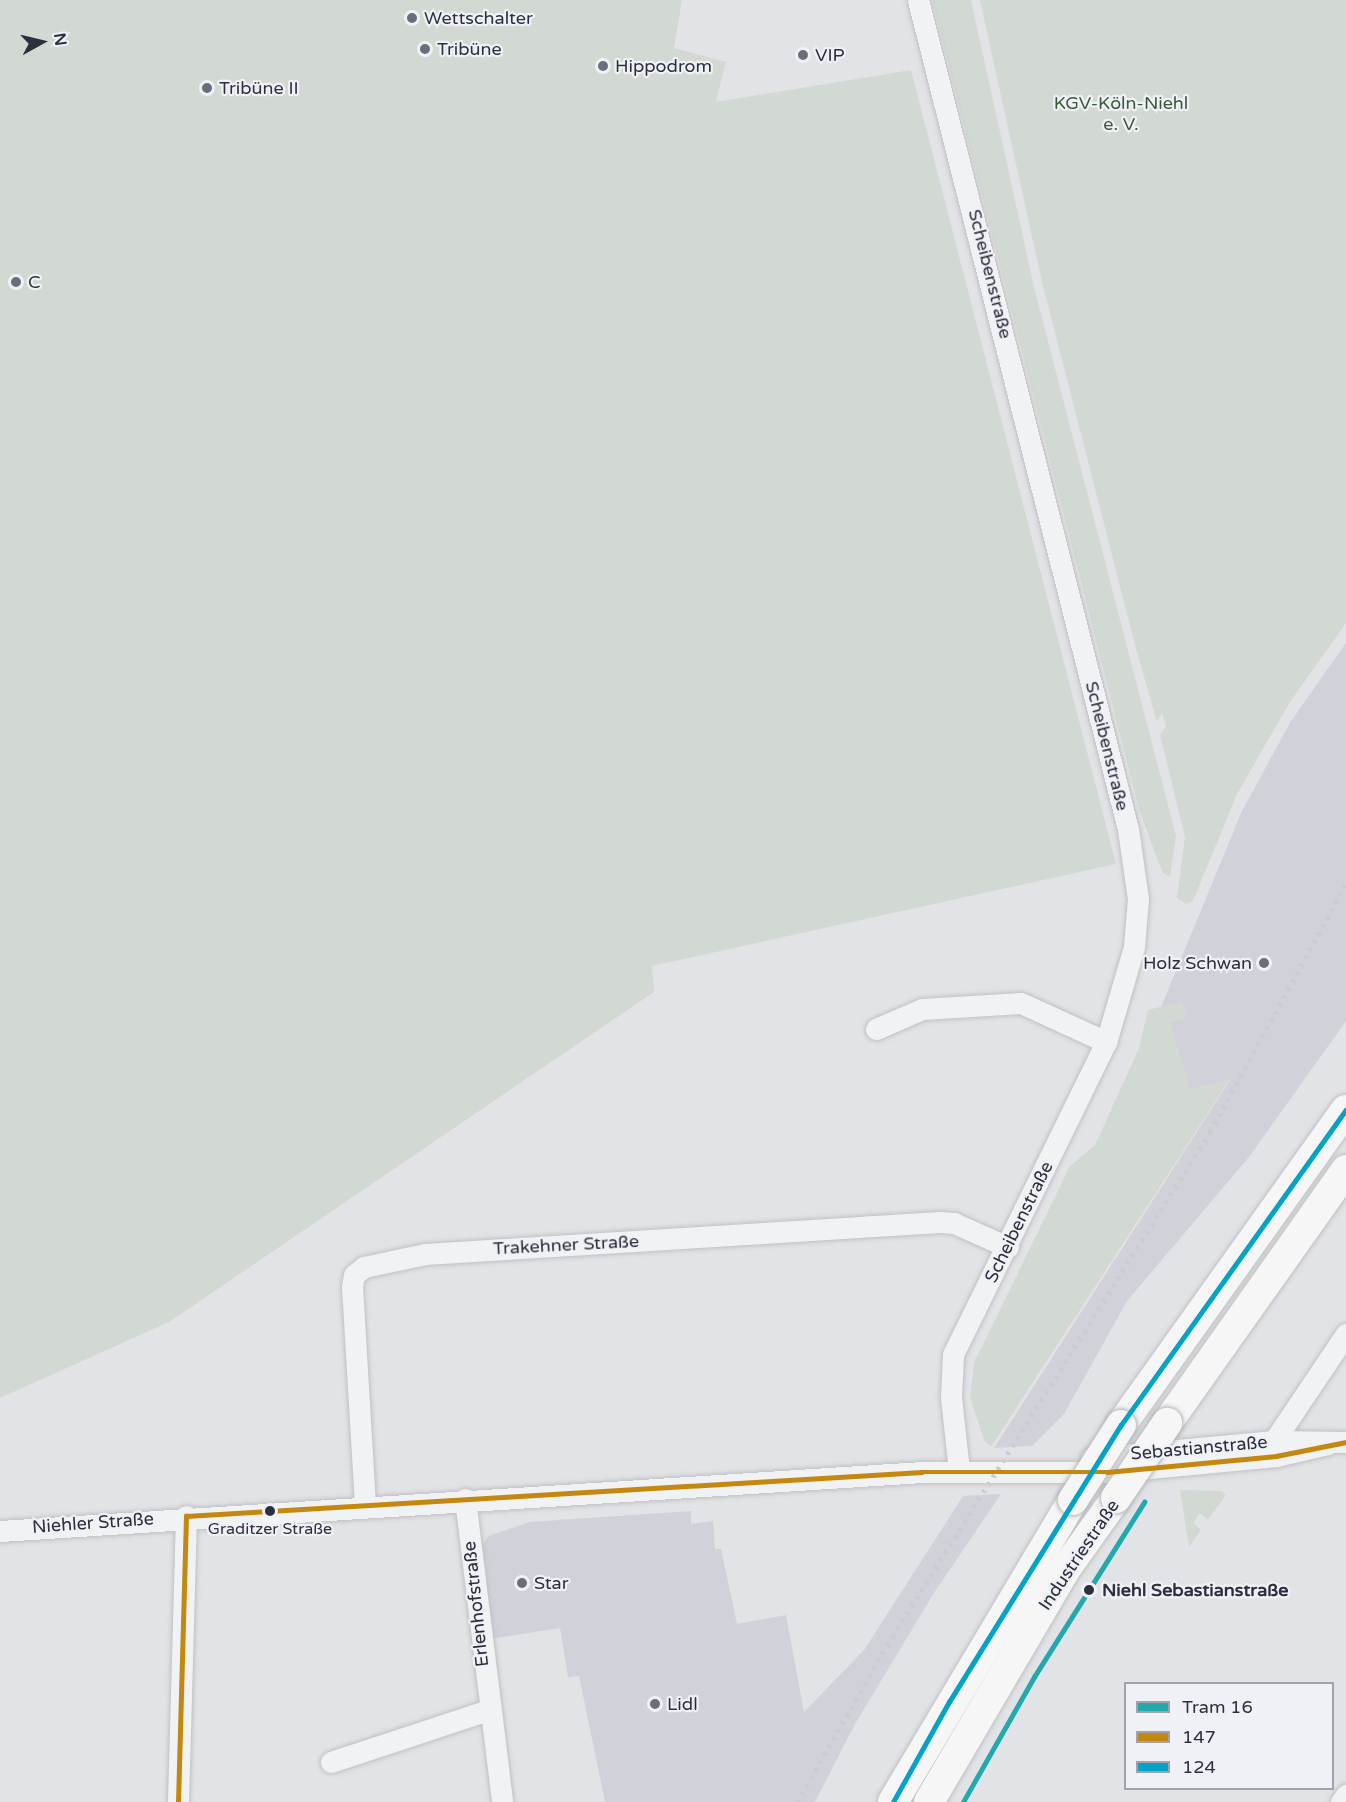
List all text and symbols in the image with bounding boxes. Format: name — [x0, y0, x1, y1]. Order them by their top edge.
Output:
place label: Wettschalter — [424, 7, 533, 29]
marker: Wettschalter — [405, 11, 419, 25]
north arrow — [12, 12, 72, 72]
text: N — [49, 32, 71, 47]
place label: Tribüne — [437, 38, 502, 60]
marker: Tribüne — [418, 42, 432, 56]
place label: VIP — [815, 44, 845, 66]
marker: VIP — [796, 48, 810, 62]
place label: Hippodrom — [615, 55, 712, 77]
marker: Hippodrom — [596, 59, 610, 73]
place label: Tribüne II — [219, 77, 299, 99]
marker: Tribüne II — [200, 81, 214, 95]
park label: KGV-Köln-Niehl e. V. — [1054, 93, 1188, 136]
street label: Scheibenstraße — [964, 207, 1016, 341]
place label: C — [28, 271, 41, 293]
marker: C — [9, 275, 23, 289]
street label: Scheibenstraße — [1081, 679, 1133, 813]
place label: Holz Schwan — [1143, 952, 1252, 974]
marker: Holz Schwan — [1257, 956, 1271, 970]
street label: Scheibenstraße — [980, 1158, 1058, 1286]
street label: Trakehner Straße — [492, 1230, 640, 1260]
street label: Sebastianstraße — [1130, 1431, 1268, 1465]
street label: Industriestraße — [1034, 1496, 1124, 1614]
marker: Graditzer Straße — [264, 1505, 276, 1517]
street label: Niehler Straße — [31, 1508, 155, 1538]
place label: Graditzer Straße — [208, 1519, 332, 1539]
street label: Erlenhofstraße — [459, 1540, 493, 1668]
place label: Star — [534, 1572, 569, 1594]
marker: Star — [515, 1576, 529, 1590]
place label: Niehl Sebastianstraße — [1102, 1579, 1288, 1601]
marker: Niehl Sebastianstraße — [1080, 1581, 1098, 1599]
legend — [1124, 1682, 1334, 1790]
place label: Lidl — [667, 1693, 698, 1715]
text: Tram 16 — [1182, 1696, 1253, 1718]
marker: Lidl — [648, 1697, 662, 1711]
text: 147 — [1182, 1726, 1216, 1748]
text: 124 — [1182, 1756, 1216, 1778]

